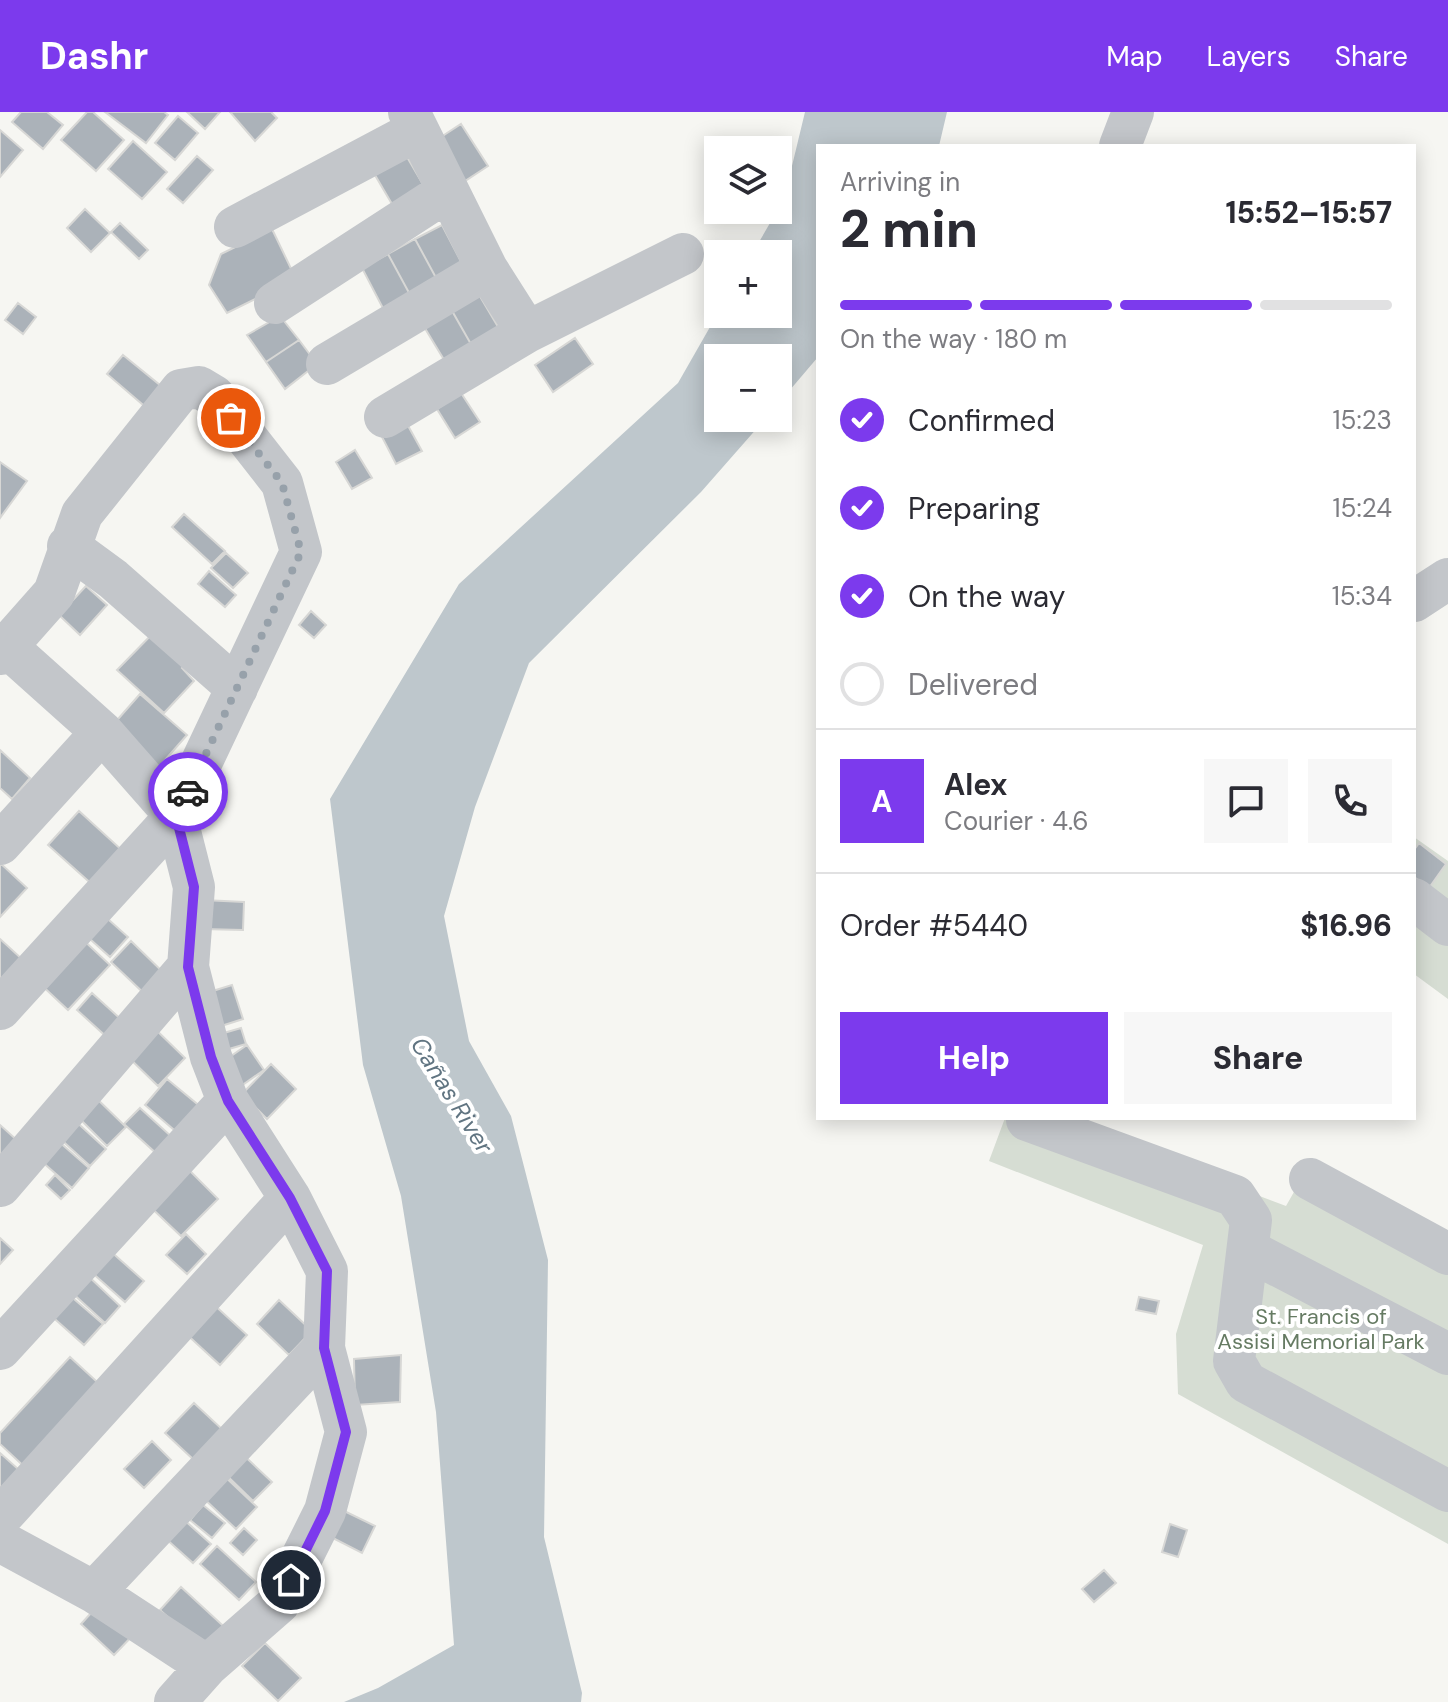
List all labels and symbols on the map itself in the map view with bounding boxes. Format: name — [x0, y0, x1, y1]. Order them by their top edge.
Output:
pin — [197, 384, 265, 452]
courier — [148, 752, 228, 832]
water label: Cañas River — [404, 1031, 501, 1160]
park label: St. Francis of Assisi Memorial Park — [1217, 1302, 1425, 1356]
pin — [257, 1546, 325, 1614]

